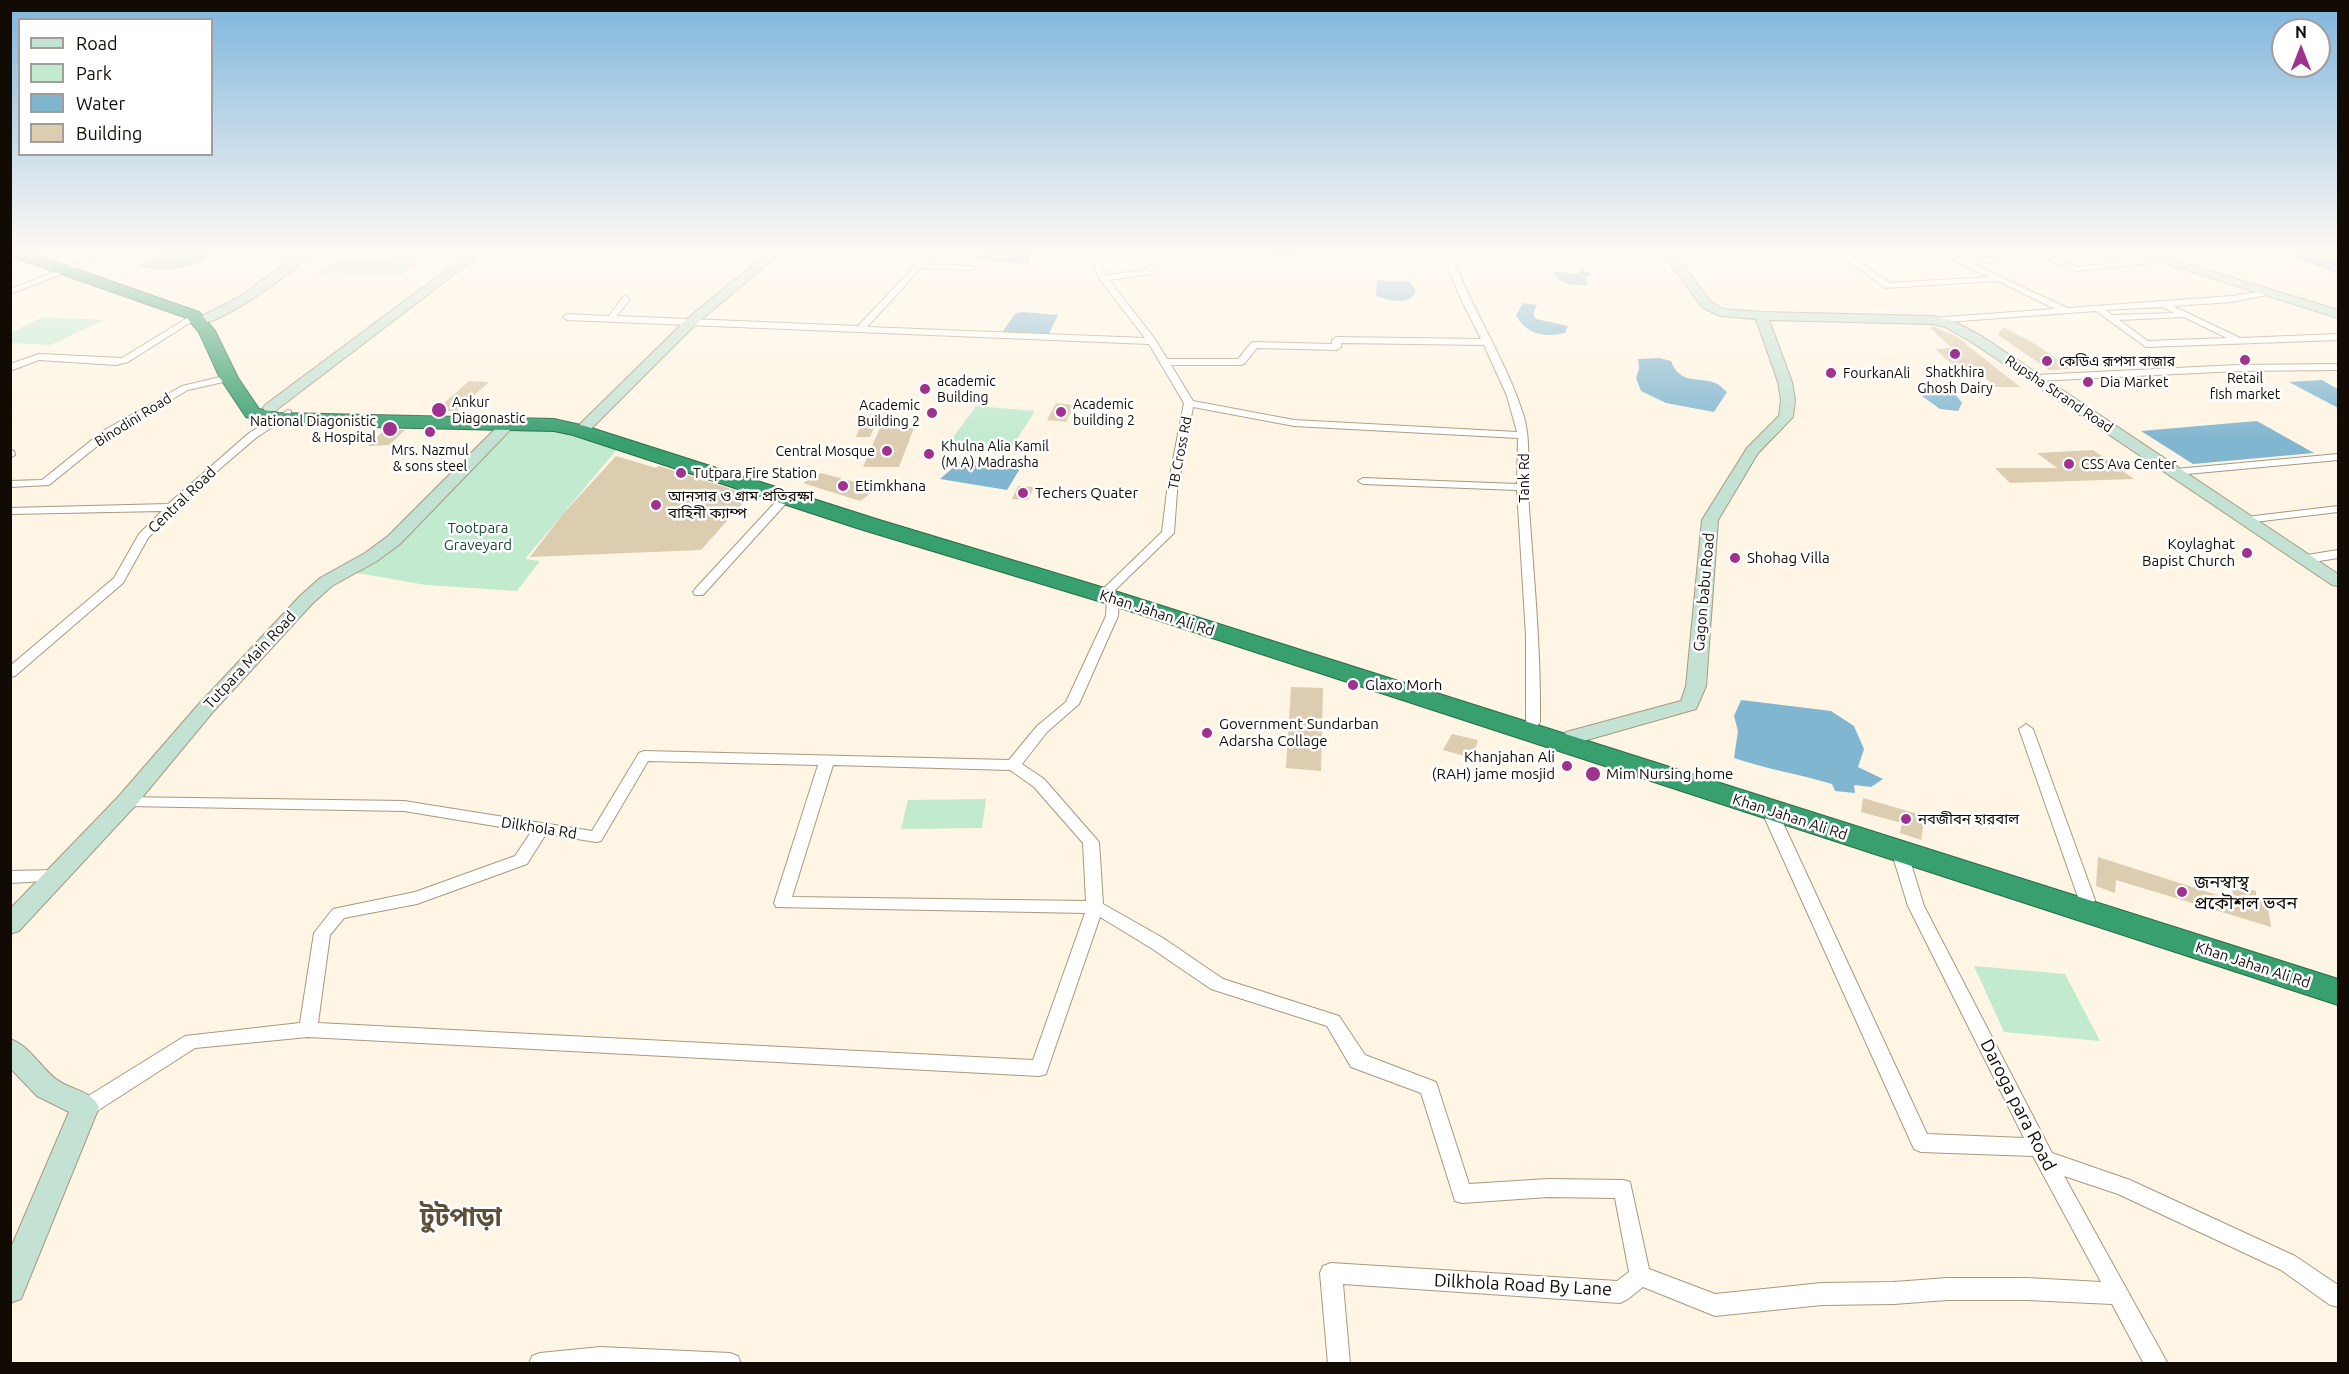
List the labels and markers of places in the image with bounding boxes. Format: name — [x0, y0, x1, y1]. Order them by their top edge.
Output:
marker: Shatkhira Ghosh Dairy — [1948, 347, 1962, 361]
place label: কেডিএ রূপসা বাজার — [2059, 353, 2175, 369]
marker: Retail fish market — [2238, 353, 2252, 367]
marker: কেডিএ রূপসা বাজার — [2040, 354, 2054, 368]
place label: Shatkhira Ghosh Dairy — [1917, 364, 1993, 396]
place label: FourkanAli — [1843, 365, 1910, 381]
marker: FourkanAli — [1824, 366, 1838, 380]
place label: Retail fish market — [2210, 370, 2280, 402]
place label: academic Building — [937, 373, 996, 406]
place label: Dia Market — [2100, 374, 2168, 390]
marker: Dia Market — [2081, 375, 2095, 389]
marker: academic Building — [918, 382, 932, 396]
place label: Ankur Diagonastic — [452, 394, 525, 426]
place label: Academic building 2 — [1073, 396, 1135, 428]
place label: Academic Building 2 — [857, 397, 920, 430]
marker: Ankur Diagonastic — [430, 401, 448, 419]
marker: Academic building 2 — [1054, 405, 1068, 419]
marker: Academic Building 2 — [925, 406, 939, 420]
place label: National Diagonistic & Hospital — [250, 413, 376, 446]
marker: National Diagonistic & Hospital — [381, 420, 399, 438]
marker: Mrs. Nazmul & sons steel — [423, 425, 437, 439]
place label: Khulna Alia Kamil (M A) Madrasha — [941, 438, 1049, 470]
place label: Mrs. Nazmul & sons steel — [391, 442, 469, 474]
place label: Central Mosque — [776, 443, 875, 459]
marker: Central Mosque — [880, 444, 894, 458]
marker: Khulna Alia Kamil (M A) Madrasha — [922, 447, 936, 461]
place label: CSS Ava Center — [2081, 456, 2177, 472]
marker: CSS Ava Center — [2062, 457, 2076, 471]
place label: Tutpara Fire Station — [693, 465, 817, 481]
marker: Tutpara Fire Station — [674, 466, 688, 480]
place label: Etimkhana — [855, 477, 926, 495]
marker: Etimkhana — [836, 479, 850, 493]
place label: Techers Quater — [1035, 484, 1138, 502]
marker: Techers Quater — [1016, 486, 1030, 500]
place label: আনসার ও গ্রাম প্রতিরক্ষা বাহিনী ক্যাম্প — [668, 487, 814, 522]
marker: আনসার ও গ্রাম প্রতিরক্ষা বাহিনী ক্যাম্প — [649, 498, 663, 512]
place label: Koylaghat Bapist Church — [2142, 535, 2235, 570]
marker: Koylaghat Bapist Church — [2240, 546, 2254, 560]
place label: Shohag Villa — [1747, 549, 1830, 567]
marker: Shohag Villa — [1728, 551, 1742, 565]
place label: Glaxo Morh — [1365, 676, 1442, 694]
marker: Glaxo Morh — [1346, 678, 1360, 692]
place label: Government Sundarban Adarsha Collage — [1219, 715, 1379, 750]
marker: Government Sundarban Adarsha Collage — [1200, 726, 1214, 740]
place label: Khanjahan Ali (RAH) jame mosjid — [1432, 748, 1555, 783]
marker: Khanjahan Ali (RAH) jame mosjid — [1560, 759, 1574, 773]
marker: Mim Nursing home — [1584, 765, 1602, 783]
place label: Mim Nursing home — [1606, 765, 1733, 783]
place label: নবজীবন হারবাল — [1918, 810, 2019, 828]
marker: নবজীবন হারবাল — [1899, 812, 1913, 826]
place label: জনস্বাস্থ প্রকৌশল ভবন — [2194, 871, 2297, 914]
marker: জনস্বাস্থ প্রকৌশল ভবন — [2175, 885, 2189, 899]

